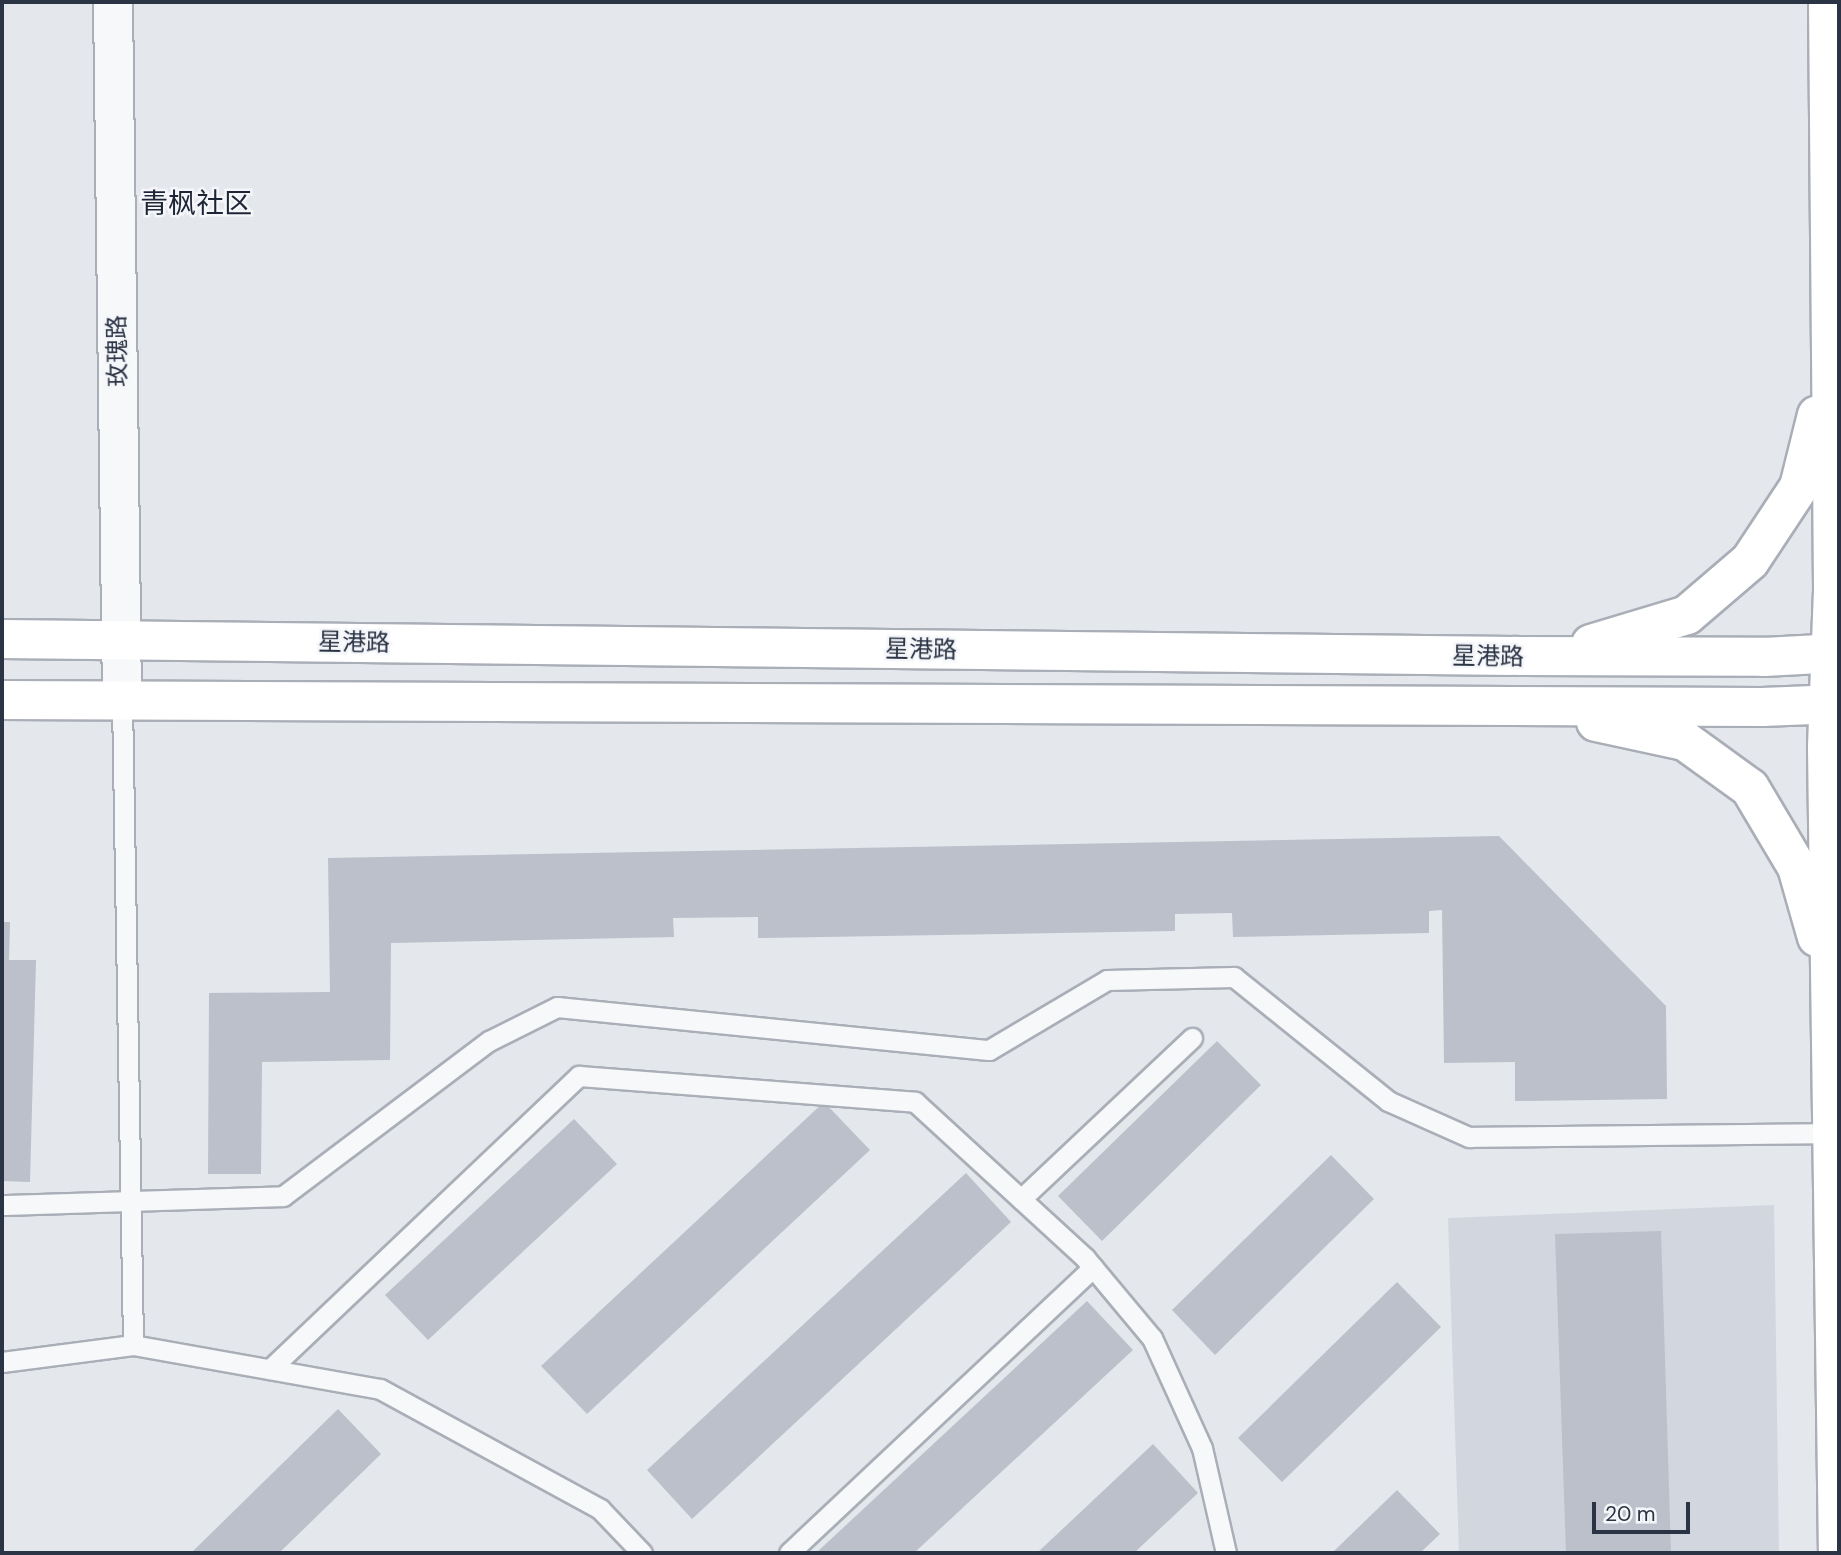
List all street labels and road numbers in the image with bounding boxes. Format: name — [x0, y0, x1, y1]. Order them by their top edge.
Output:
street label: 玫瑰路 — [102, 315, 132, 387]
street label: 星港路 — [318, 627, 390, 657]
street label: 星港路 — [885, 634, 957, 664]
street label: 星港路 — [1452, 641, 1524, 671]

